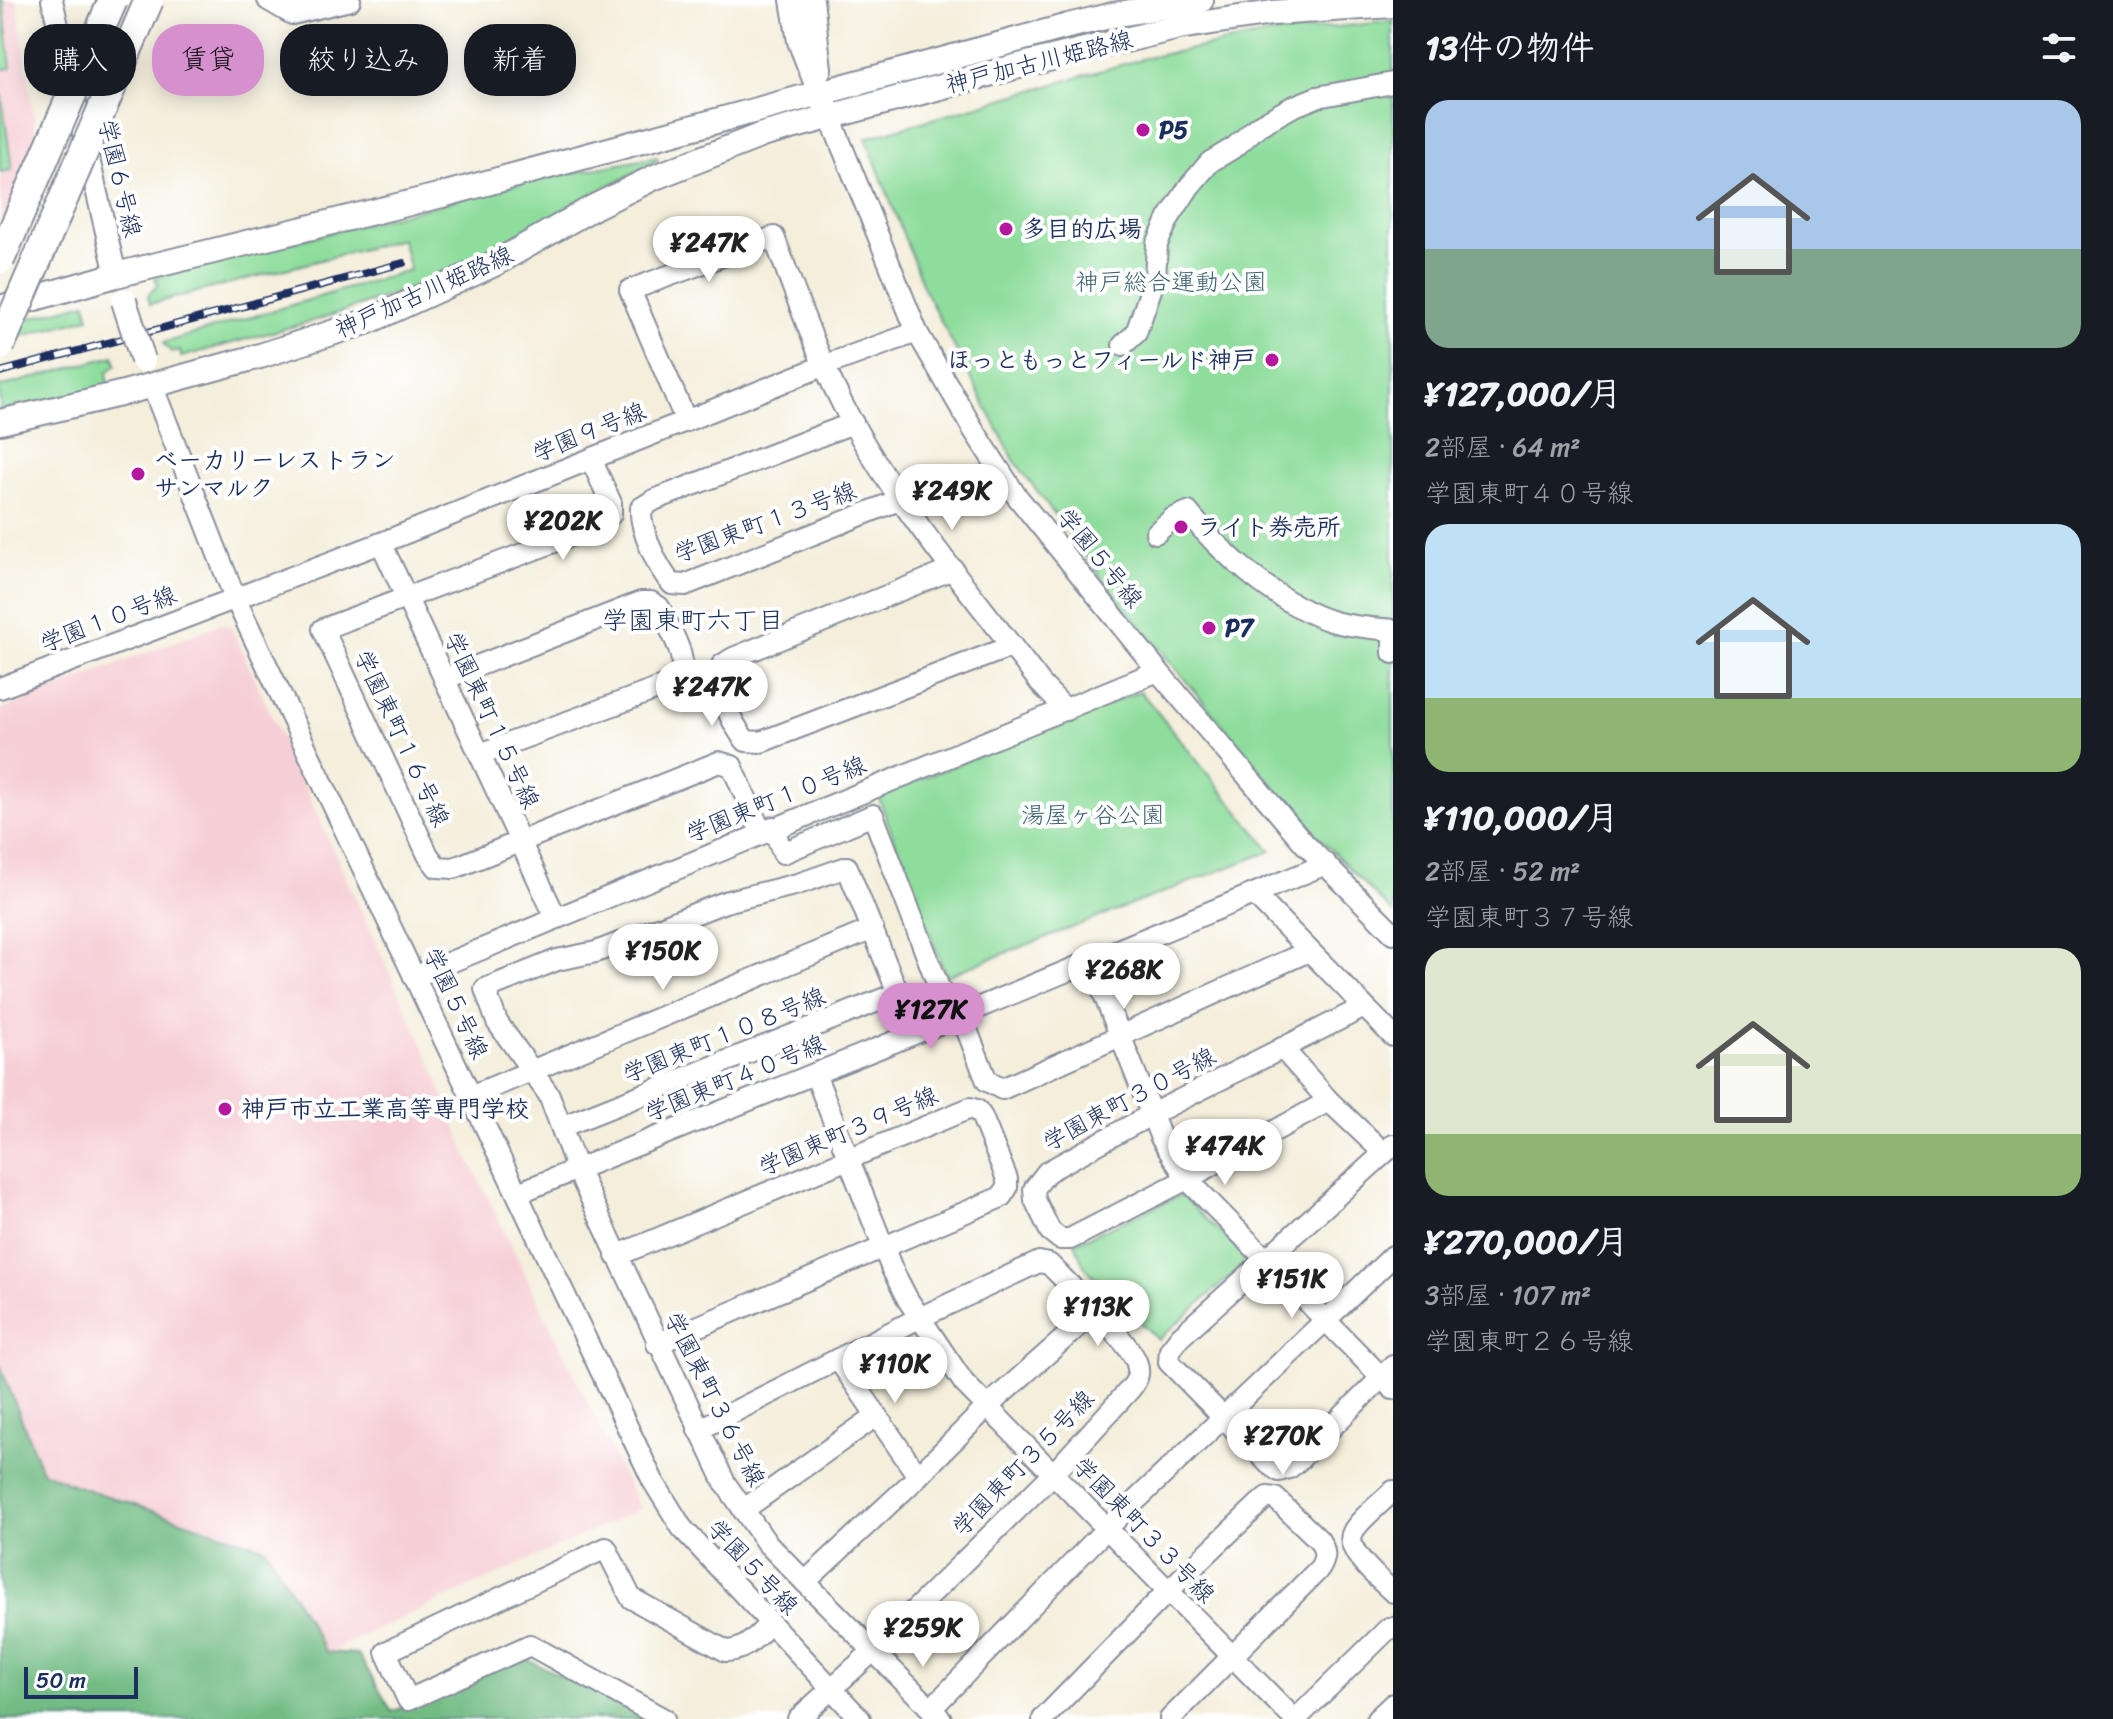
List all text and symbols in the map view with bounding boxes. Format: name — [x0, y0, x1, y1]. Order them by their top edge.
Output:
street label: 神戸加古川姫路線 — [941, 18, 1137, 106]
text: 13件の物件 — [1425, 18, 1594, 78]
chip: 購入 — [24, 24, 136, 96]
chip: 賃貸 — [152, 24, 264, 96]
chip: 絞り込み — [280, 24, 448, 96]
chip: 新着 — [464, 24, 576, 96]
icon: filters — [2037, 26, 2081, 70]
place label: P5 — [1159, 109, 1189, 151]
street label: 学園６号線 — [86, 115, 154, 241]
marker: P5 — [1134, 121, 1152, 139]
icon: home — [1681, 152, 1825, 296]
place label: 多目的広場 — [1022, 208, 1142, 250]
pin: ¥247K — [653, 216, 765, 284]
text: ¥247K — [671, 219, 747, 265]
marker: 多目的広場 — [997, 220, 1015, 238]
street label: 神戸加古川姫路線 — [328, 234, 520, 350]
park label: 神戸総合運動公園 — [1075, 261, 1267, 303]
place label: ほっともっとフィールド神戸 — [947, 339, 1256, 381]
marker: ほっともっとフィールド神戸 — [1263, 351, 1281, 369]
text: ¥127,000/月 — [1425, 364, 1622, 424]
street label: 学園９号線 — [526, 390, 652, 474]
text: 2部屋 · 64 m² — [1425, 424, 1580, 470]
place label: ベーカリーレストラン サンマルク — [154, 439, 395, 509]
pin: ¥249K — [896, 464, 1008, 532]
marker: ベーカリーレストラン サンマルク — [129, 465, 147, 483]
text: ¥249K — [913, 467, 991, 513]
street label: 学園東町１３号線 — [668, 469, 862, 575]
text: 学園東町４０号線 — [1425, 470, 1633, 516]
pin: ¥202K — [507, 494, 619, 562]
text: ¥202K — [525, 497, 601, 543]
street label: 学園５号線 — [1046, 498, 1154, 618]
place label: ライト券売所 — [1197, 506, 1341, 548]
marker: ライト券売所 — [1172, 518, 1190, 536]
street label: 学園１０号線 — [33, 574, 183, 664]
icon: home — [1681, 576, 1825, 720]
district label: 学園東町六丁目 — [602, 597, 784, 643]
place label: P7 — [1225, 607, 1256, 649]
marker: P7 — [1200, 619, 1218, 637]
street label: 学園東町１５号線 — [432, 624, 552, 816]
street label: 学園東町１６号線 — [342, 642, 462, 834]
pin: ¥247K — [656, 660, 768, 728]
text: ¥247K — [674, 663, 750, 709]
street label: 学園東町１０号線 — [679, 744, 873, 854]
text: ¥110,000/月 — [1425, 788, 1619, 848]
park label: 湯屋ヶ谷公園 — [1021, 794, 1165, 836]
text: 2部屋 · 52 m² — [1425, 848, 1580, 894]
text: 学園東町３７号線 — [1425, 894, 1633, 940]
pin: ¥150K — [607, 924, 719, 992]
text: ¥150K — [626, 927, 700, 973]
street label: 学園５号線 — [412, 940, 500, 1066]
pin: ¥268K — [1068, 943, 1180, 1011]
text: ¥268K — [1086, 946, 1162, 992]
street label: 学園東町１０８号線 — [616, 975, 832, 1095]
pin: ¥127K — [875, 983, 987, 1051]
text: ¥127K — [895, 986, 967, 1032]
icon: home — [1681, 1000, 1825, 1144]
street label: 学園東町４０号線 — [638, 1023, 832, 1133]
street label: 学園東町３０号線 — [1034, 1035, 1224, 1163]
street label: 学園東町３９号線 — [751, 1074, 945, 1188]
place label: 神戸市立工業高等専門学校 — [241, 1088, 529, 1130]
marker: 神戸市立工業高等専門学校 — [216, 1100, 234, 1118]
pin: ¥474K — [1169, 1119, 1281, 1187]
text: ¥474K — [1186, 1122, 1264, 1168]
text: ¥270,000/月 — [1425, 1212, 1629, 1272]
pin: ¥151K — [1236, 1252, 1348, 1320]
text: ¥151K — [1258, 1255, 1326, 1301]
text: 3部屋 · 107 m² — [1425, 1272, 1591, 1318]
pin: ¥113K — [1042, 1280, 1154, 1348]
text: ¥113K — [1065, 1283, 1131, 1329]
street label: 学園東町３６号線 — [653, 1304, 777, 1494]
text: 学園東町２６号線 — [1425, 1318, 1633, 1364]
pin: ¥110K — [839, 1337, 951, 1405]
text: ¥110K — [861, 1340, 929, 1386]
street label: 学園東町３５号線 — [941, 1379, 1105, 1547]
pin: ¥270K — [1227, 1409, 1339, 1477]
text: ¥270K — [1245, 1412, 1321, 1458]
street label: 学園東町３３号線 — [1062, 1446, 1226, 1614]
street label: 学園５号線 — [697, 1509, 809, 1625]
pin: ¥259K — [867, 1601, 979, 1669]
text: ¥259K — [884, 1604, 962, 1650]
text: 50 m — [36, 1661, 86, 1700]
scale bar — [24, 1663, 138, 1699]

